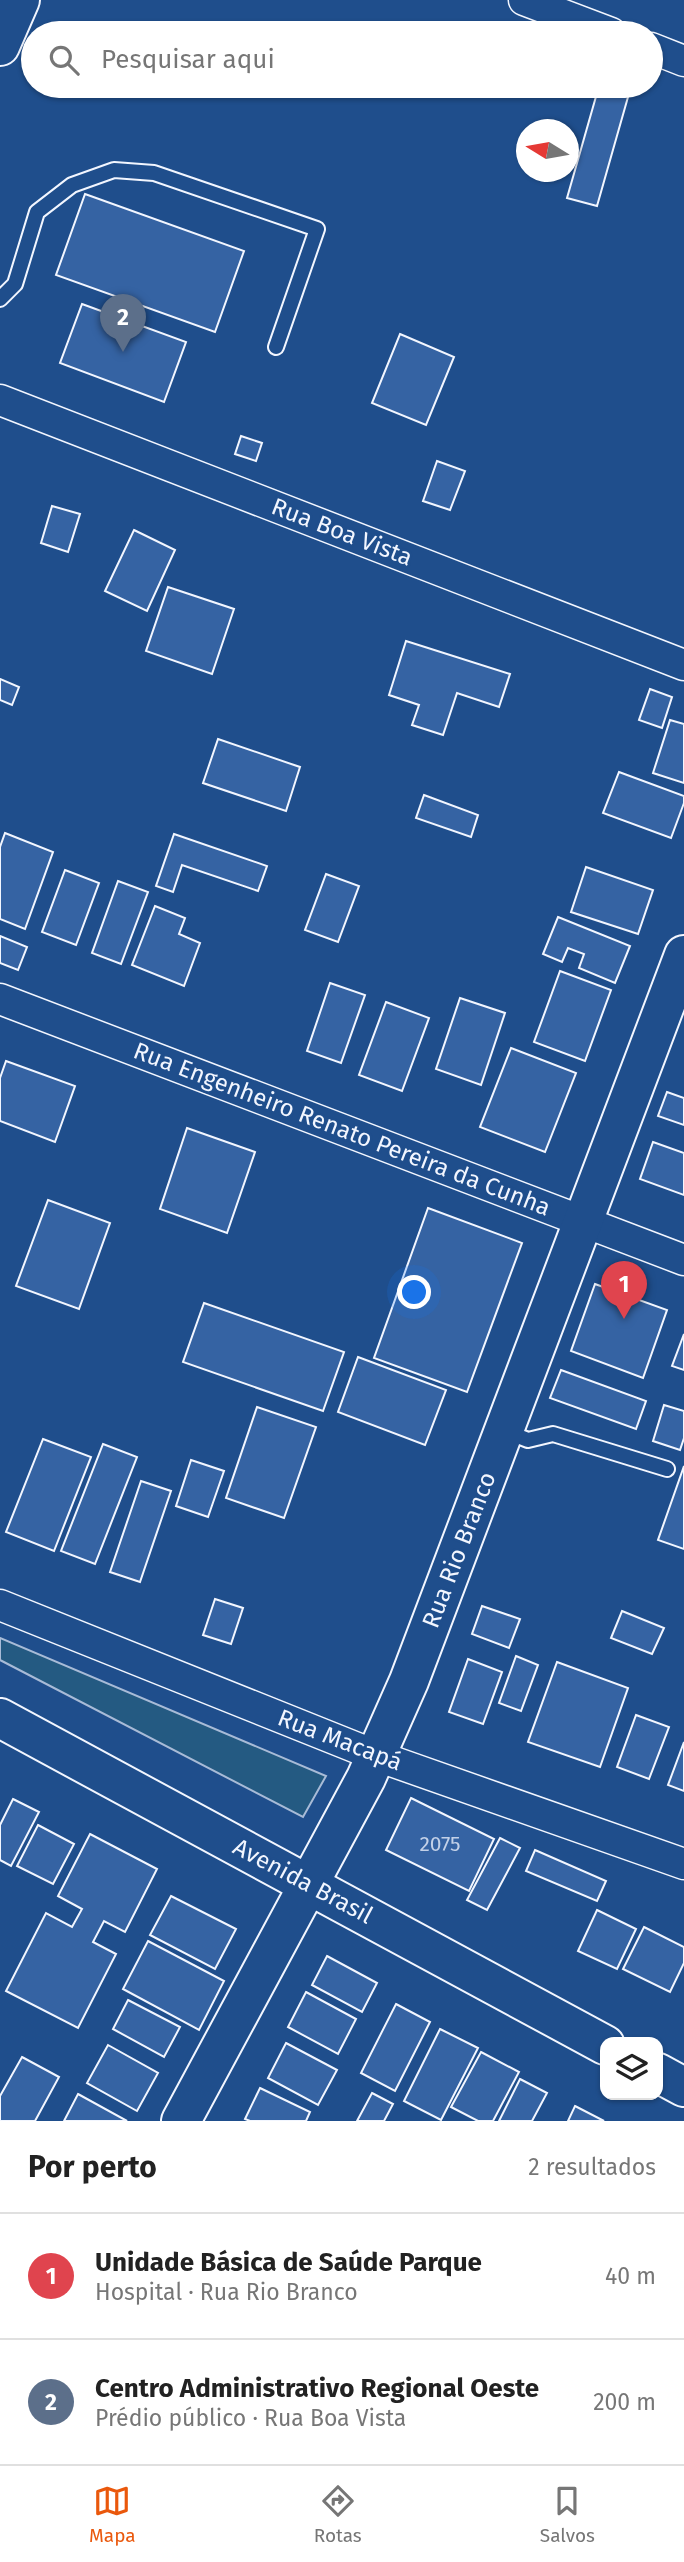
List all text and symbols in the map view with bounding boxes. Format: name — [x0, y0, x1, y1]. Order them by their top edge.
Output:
search box — [21, 21, 663, 98]
icon: search — [45, 41, 83, 79]
text: Pesquisar aqui — [101, 44, 275, 75]
north arrow — [516, 119, 579, 182]
pin: 2 — [100, 294, 146, 352]
street label: Rua Boa Vista — [268, 492, 416, 572]
street label: Rua Engenheiro Renato Pereira da Cunha — [130, 1036, 554, 1222]
pin: 1 — [601, 1261, 647, 1319]
your location — [397, 1275, 431, 1309]
street label: Rua Rio Branco — [416, 1468, 502, 1632]
street label: Rua Macapá — [274, 1703, 406, 1777]
house number: 2075 — [419, 1831, 461, 1857]
street label: Avenida Brasil — [228, 1832, 378, 1930]
map controls — [600, 2037, 663, 2100]
button: layers — [600, 2037, 663, 2100]
text: Por perto — [28, 2149, 157, 2185]
text: 2 resultados — [528, 2153, 656, 2181]
text: Unidade Básica de Saúde Parque — [95, 2247, 482, 2278]
text: 1 — [46, 2262, 56, 2290]
text: 40 m — [605, 2262, 656, 2290]
text: Hospital · Rua Rio Branco — [95, 2278, 358, 2306]
text: Centro Administrativo Regional Oeste — [95, 2373, 539, 2404]
text: 2 — [45, 2388, 57, 2416]
text: 200 m — [593, 2388, 656, 2416]
text: Prédio público · Rua Boa Vista — [95, 2404, 406, 2432]
tab: Mapa — [89, 2482, 136, 2547]
tab: Rotas — [314, 2482, 362, 2547]
tab: Salvos — [540, 2482, 595, 2547]

